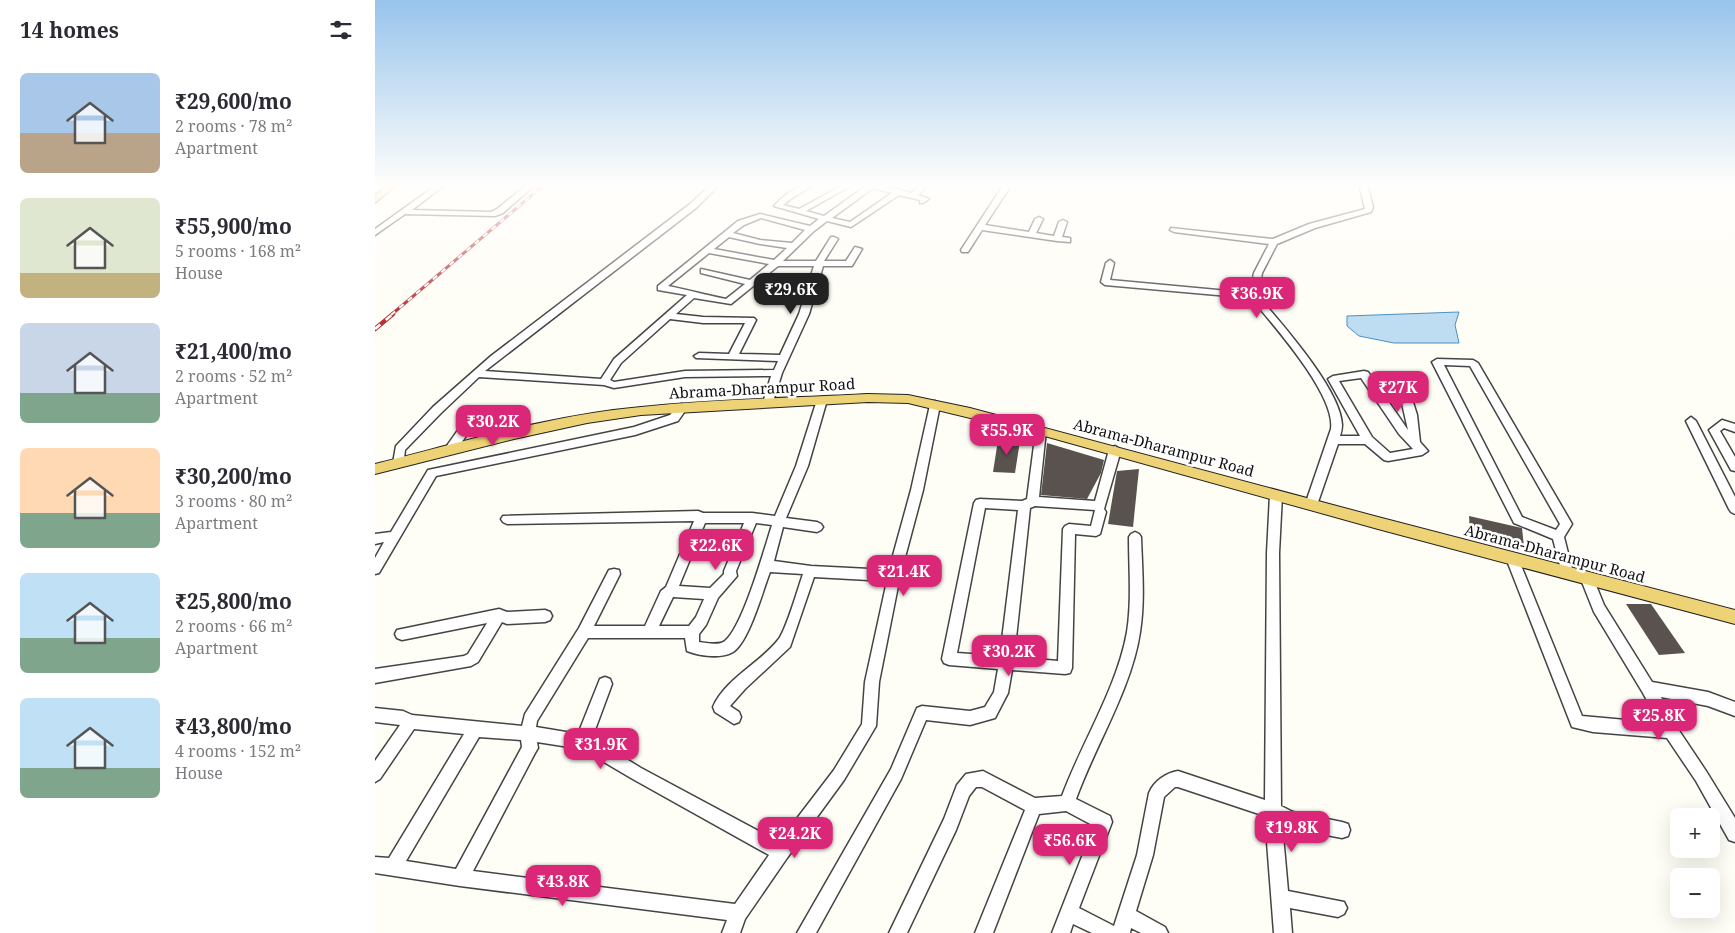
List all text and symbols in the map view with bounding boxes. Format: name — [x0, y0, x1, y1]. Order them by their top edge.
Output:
text: 14 homes — [20, 16, 119, 44]
icon: filters — [327, 16, 355, 44]
text: ₹29,600/mo — [175, 87, 292, 115]
icon: home — [60, 93, 120, 153]
text: 2 rooms · 78 m² — [175, 115, 292, 137]
text: Apartment — [175, 137, 258, 159]
text: ₹55,900/mo — [175, 212, 292, 240]
icon: home — [60, 218, 120, 278]
text: 5 rooms · 168 m² — [175, 240, 301, 262]
text: House — [175, 262, 223, 284]
pin: ₹29.6K — [750, 272, 832, 315]
pin: ₹36.9K — [1216, 276, 1298, 319]
text: ₹29.6K — [765, 278, 817, 300]
text: ₹36.9K — [1231, 282, 1283, 304]
text: ₹21,400/mo — [175, 337, 292, 365]
icon: home — [60, 343, 120, 403]
text: 2 rooms · 52 m² — [175, 365, 292, 387]
pin: ₹27K — [1368, 370, 1428, 413]
street label: Abrama-Dharampur Road — [668, 373, 856, 403]
text: ₹27K — [1379, 376, 1417, 398]
text: Apartment — [175, 387, 258, 409]
pin: ₹30.2K — [452, 404, 534, 447]
text: ₹30.2K — [467, 410, 519, 432]
street label: Abrama-Dharampur Road — [1071, 413, 1257, 481]
pin: ₹55.9K — [966, 414, 1048, 456]
text: ₹55.9K — [981, 419, 1033, 441]
text: ₹30,200/mo — [175, 462, 292, 490]
icon: home — [60, 468, 120, 528]
text: 3 rooms · 80 m² — [175, 490, 292, 512]
text: Apartment — [175, 512, 258, 534]
street label: Abrama-Dharampur Road — [1462, 519, 1648, 587]
pin: ₹22.6K — [675, 528, 757, 571]
text: ₹22.6K — [690, 534, 742, 556]
pin: ₹21.4K — [863, 554, 945, 597]
text: ₹21.4K — [878, 560, 930, 582]
text: ₹25,800/mo — [175, 587, 292, 615]
icon: home — [60, 593, 120, 653]
text: 2 rooms · 66 m² — [175, 615, 292, 637]
pin: ₹30.2K — [968, 634, 1050, 677]
text: Apartment — [175, 637, 258, 659]
text: ₹30.2K — [983, 640, 1035, 662]
pin: ₹25.8K — [1618, 698, 1700, 741]
text: ₹25.8K — [1633, 704, 1685, 726]
text: ₹43,800/mo — [175, 712, 292, 740]
icon: home — [60, 718, 120, 778]
pin: ₹31.9K — [560, 728, 642, 770]
text: ₹31.9K — [575, 733, 627, 755]
text: 4 rooms · 152 m² — [175, 740, 301, 762]
text: House — [175, 762, 223, 784]
map controls — [1670, 808, 1720, 918]
button: + — [1670, 808, 1720, 858]
pin: ₹19.8K — [1251, 810, 1333, 853]
pin: ₹24.2K — [754, 816, 836, 859]
text: ₹19.8K — [1266, 816, 1318, 838]
text: ₹24.2K — [769, 822, 821, 844]
pin: ₹56.6K — [1029, 824, 1111, 866]
text: ₹56.6K — [1044, 829, 1096, 851]
pin: ₹43.8K — [522, 864, 604, 907]
button: − — [1670, 868, 1720, 918]
text: ₹43.8K — [537, 870, 589, 892]

